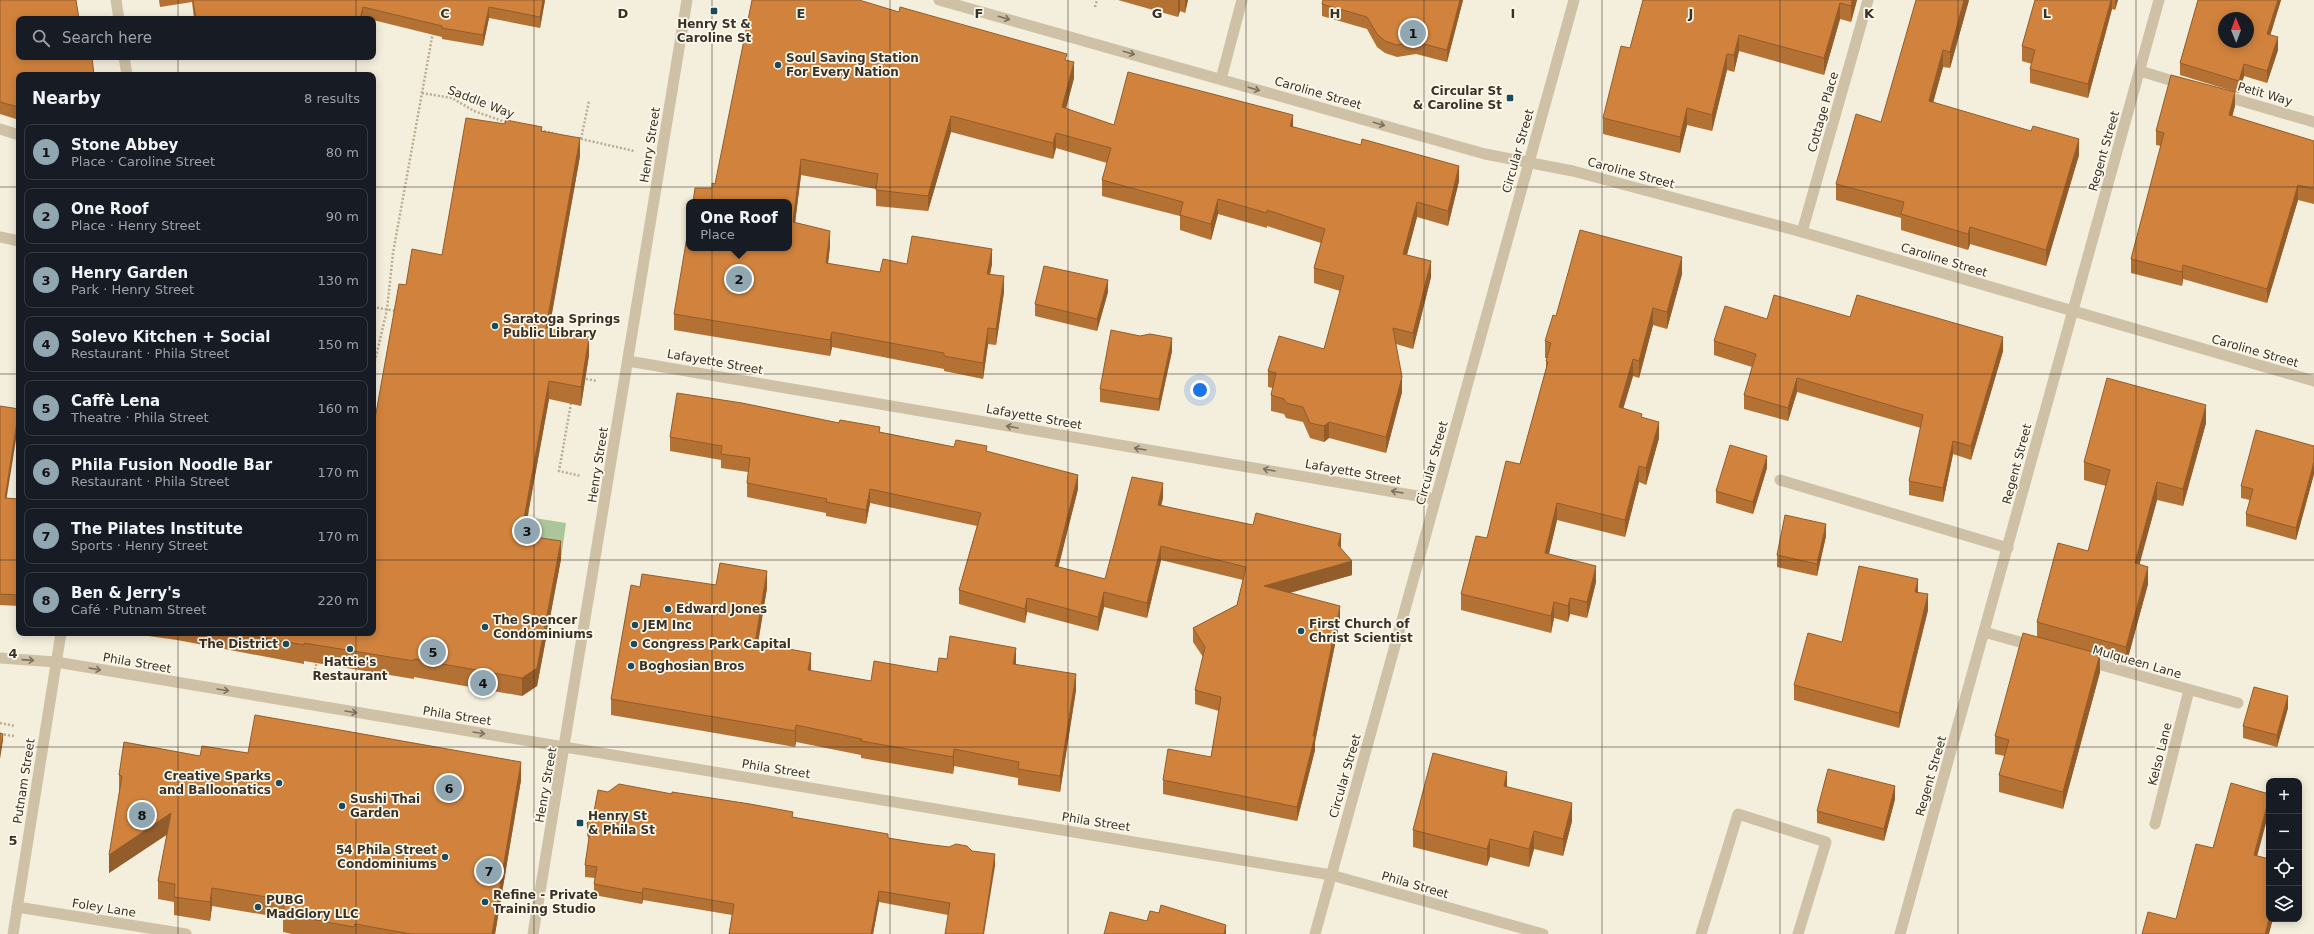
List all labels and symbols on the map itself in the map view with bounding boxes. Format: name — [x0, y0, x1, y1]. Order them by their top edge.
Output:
text: C — [440, 6, 450, 21]
text: D — [618, 6, 629, 21]
marker: Henry St & Caroline St — [709, 6, 719, 16]
text: E — [797, 6, 805, 21]
text: F — [975, 6, 983, 21]
text: G — [1152, 6, 1162, 21]
text: H — [1330, 6, 1340, 21]
text: I — [1511, 6, 1515, 21]
text: J — [1688, 6, 1693, 21]
text: K — [1864, 6, 1875, 21]
text: L — [2043, 6, 2051, 21]
north arrow — [2218, 12, 2254, 48]
one-way arrow — [997, 15, 1010, 22]
place label: Henry St & Caroline St — [677, 17, 752, 45]
pin: 1 — [1400, 18, 1426, 48]
one-way arrow — [1122, 50, 1135, 58]
place label: Soul Saving Station For Every Nation — [786, 51, 919, 79]
marker: Soul Saving Station For Every Nation — [773, 60, 783, 70]
street label: Cottage Place — [1805, 70, 1841, 154]
street label: Caroline Street — [1273, 74, 1363, 112]
street label: Petit Way — [2236, 80, 2294, 108]
street label: Saddle Way — [446, 83, 516, 121]
place label: Circular St & Caroline St — [1413, 84, 1502, 112]
one-way arrow — [1247, 86, 1260, 93]
marker: Circular St & Caroline St — [1505, 93, 1515, 103]
street label: Henry Street — [637, 106, 663, 184]
street label: Circular Street — [1499, 107, 1537, 194]
street label: Regent Street — [2086, 109, 2122, 193]
one-way arrow — [1372, 121, 1385, 128]
street label: Caroline Street — [1586, 155, 1676, 191]
street label: Caroline Street — [1899, 240, 1989, 280]
pin: 2 — [726, 264, 752, 294]
place label: Saratoga Springs Public Library — [503, 312, 620, 340]
marker: Saratoga Springs Public Library — [490, 321, 500, 331]
street label: Caroline Street — [2210, 332, 2300, 370]
street label: Lafayette Street — [666, 347, 764, 377]
your location — [1190, 380, 1210, 400]
street label: Lafayette Street — [985, 402, 1083, 432]
street label: Circular Street — [1413, 419, 1451, 506]
one-way arrow — [1006, 422, 1019, 430]
street label: Regent Street — [2000, 422, 2035, 506]
street label: Henry Street — [585, 426, 611, 504]
one-way arrow — [1134, 444, 1147, 452]
street label: Lafayette Street — [1304, 457, 1402, 487]
one-way arrow — [1263, 466, 1276, 474]
one-way arrow — [1391, 488, 1404, 496]
pin: 3 — [514, 516, 540, 546]
place label: Edward Jones — [676, 602, 767, 616]
marker: Edward Jones — [663, 604, 673, 614]
place label: The Spencer Condominiums — [493, 613, 593, 641]
place label: First Church of Christ Scientist — [1309, 617, 1413, 645]
place label: JEM Inc — [642, 618, 692, 632]
marker: JEM Inc — [630, 620, 640, 630]
marker: The Spencer Condominiums — [480, 622, 490, 632]
marker: First Church of Christ Scientist — [1296, 626, 1306, 636]
place label: The District — [199, 637, 278, 651]
pin: 5 — [420, 637, 446, 667]
place label: Congress Park Capital — [642, 637, 791, 651]
marker: The District — [281, 639, 291, 649]
marker: Congress Park Capital — [629, 639, 639, 649]
street label: Mulqueen Lane — [2091, 643, 2183, 681]
marker: Hattie's Restaurant — [345, 644, 355, 654]
text: 4 — [8, 646, 18, 661]
street label: Phila Street — [102, 650, 173, 676]
place label: Hattie's Restaurant — [312, 655, 388, 683]
one-way arrow — [21, 657, 34, 664]
place label: Boghosian Bros — [639, 659, 744, 673]
marker: Boghosian Bros — [626, 661, 636, 671]
one-way arrow — [88, 665, 101, 673]
pin: 4 — [470, 668, 496, 698]
one-way arrow — [216, 686, 229, 694]
street label: Phila Street — [422, 704, 493, 728]
one-way arrow — [344, 708, 357, 716]
street label: Kelso Lane — [2145, 721, 2175, 787]
one-way arrow — [473, 729, 486, 737]
street label: Circular Street — [1326, 732, 1364, 819]
street label: Regent Street — [1913, 734, 1949, 818]
street label: Putnam Street — [10, 737, 38, 825]
street label: Henry Street — [532, 746, 560, 824]
street label: Phila Street — [741, 757, 812, 781]
place label: Creative Sparks and Balloonatics — [159, 769, 271, 797]
pin: 6 — [436, 773, 462, 803]
marker: Creative Sparks and Balloonatics — [274, 778, 284, 788]
place label: Sushi Thai Garden — [350, 792, 420, 820]
pin: 8 — [129, 800, 155, 830]
marker: Sushi Thai Garden — [337, 801, 347, 811]
place label: Henry St & Phila St — [588, 809, 655, 837]
street label: Phila Street — [1061, 810, 1132, 834]
marker: Henry St & Phila St — [575, 818, 585, 828]
text: 5 — [8, 833, 18, 848]
place label: 54 Phila Street Condominiums — [336, 843, 437, 871]
marker: 54 Phila Street Condominiums — [440, 852, 450, 862]
pin: 7 — [476, 856, 502, 886]
street label: Phila Street — [1380, 869, 1450, 901]
place label: Refine - Private Training Studio — [493, 888, 598, 916]
place label: PUBG MadGlory LLC — [266, 893, 359, 921]
street label: Foley Lane — [71, 896, 137, 920]
marker: Refine - Private Training Studio — [480, 897, 490, 907]
marker: PUBG MadGlory LLC — [253, 902, 263, 912]

